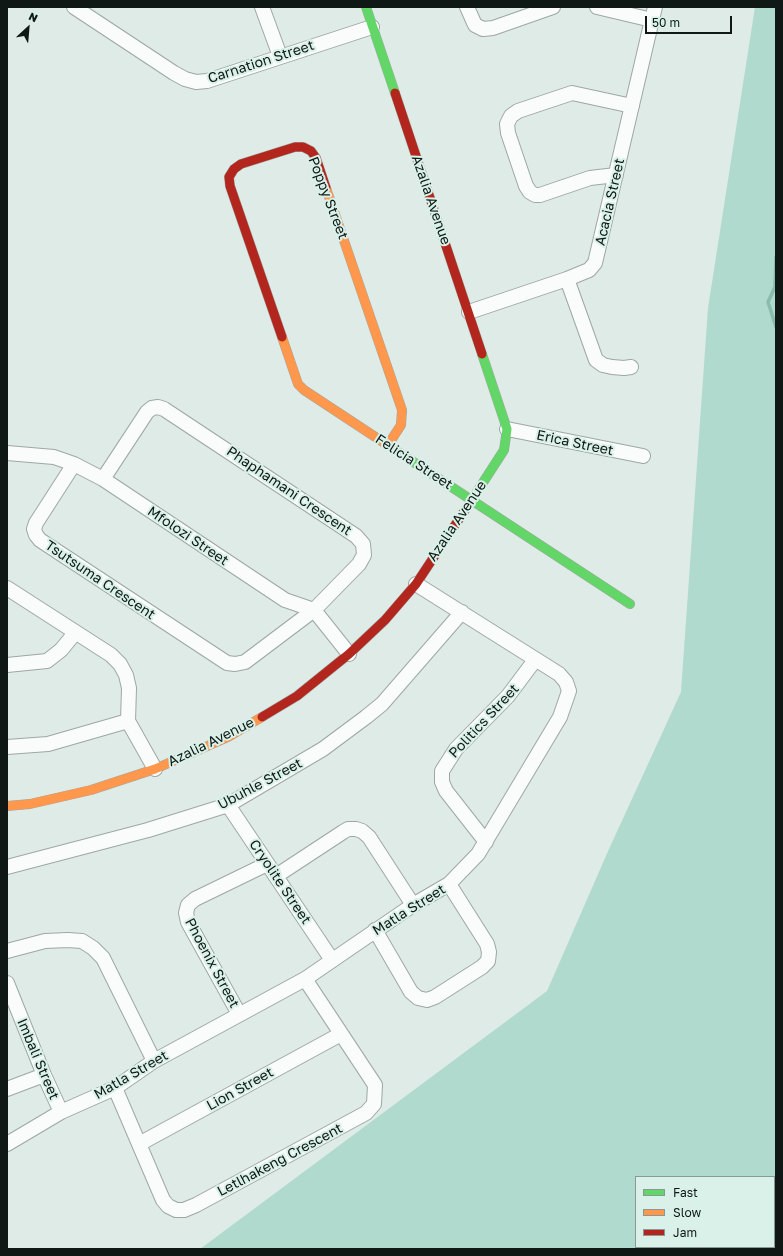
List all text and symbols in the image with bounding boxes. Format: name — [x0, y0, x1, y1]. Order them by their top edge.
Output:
north arrow — [8, 8, 48, 48]
scale bar — [647, 8, 734, 34]
text: N — [27, 9, 40, 24]
text: 50 m — [652, 15, 680, 30]
street label: Carnation Street — [206, 37, 316, 87]
street label: Azalia Avenue — [408, 153, 454, 247]
street label: Poppy Street — [305, 154, 351, 242]
street label: Acacia Street — [592, 157, 628, 247]
street label: Erica Street — [535, 427, 615, 459]
street label: Felicia Street — [372, 431, 456, 493]
street label: Phaphamani Crescent — [223, 443, 355, 539]
street label: Azalia Avenue — [424, 477, 490, 565]
street label: Mfolozi Street — [144, 503, 232, 569]
street label: Tsutsuma Crescent — [42, 537, 158, 623]
street label: Politics Street — [445, 681, 523, 761]
street label: Azalia Avenue — [165, 714, 257, 770]
street label: Ubuhle Street — [215, 755, 305, 813]
street label: Cryolite Street — [246, 837, 314, 927]
street label: Matla Street — [369, 881, 449, 939]
street label: Phoenix Street — [181, 915, 243, 1011]
street label: Imbali Street — [13, 1016, 63, 1102]
street label: Matla Street — [91, 1047, 171, 1103]
street label: Lion Street — [204, 1064, 276, 1114]
street label: Letlhakeng Crescent — [215, 1120, 345, 1200]
legend — [635, 1176, 775, 1248]
text: Fast — [673, 1185, 698, 1200]
text: Slow — [673, 1205, 701, 1220]
text: Jam — [673, 1225, 697, 1240]

